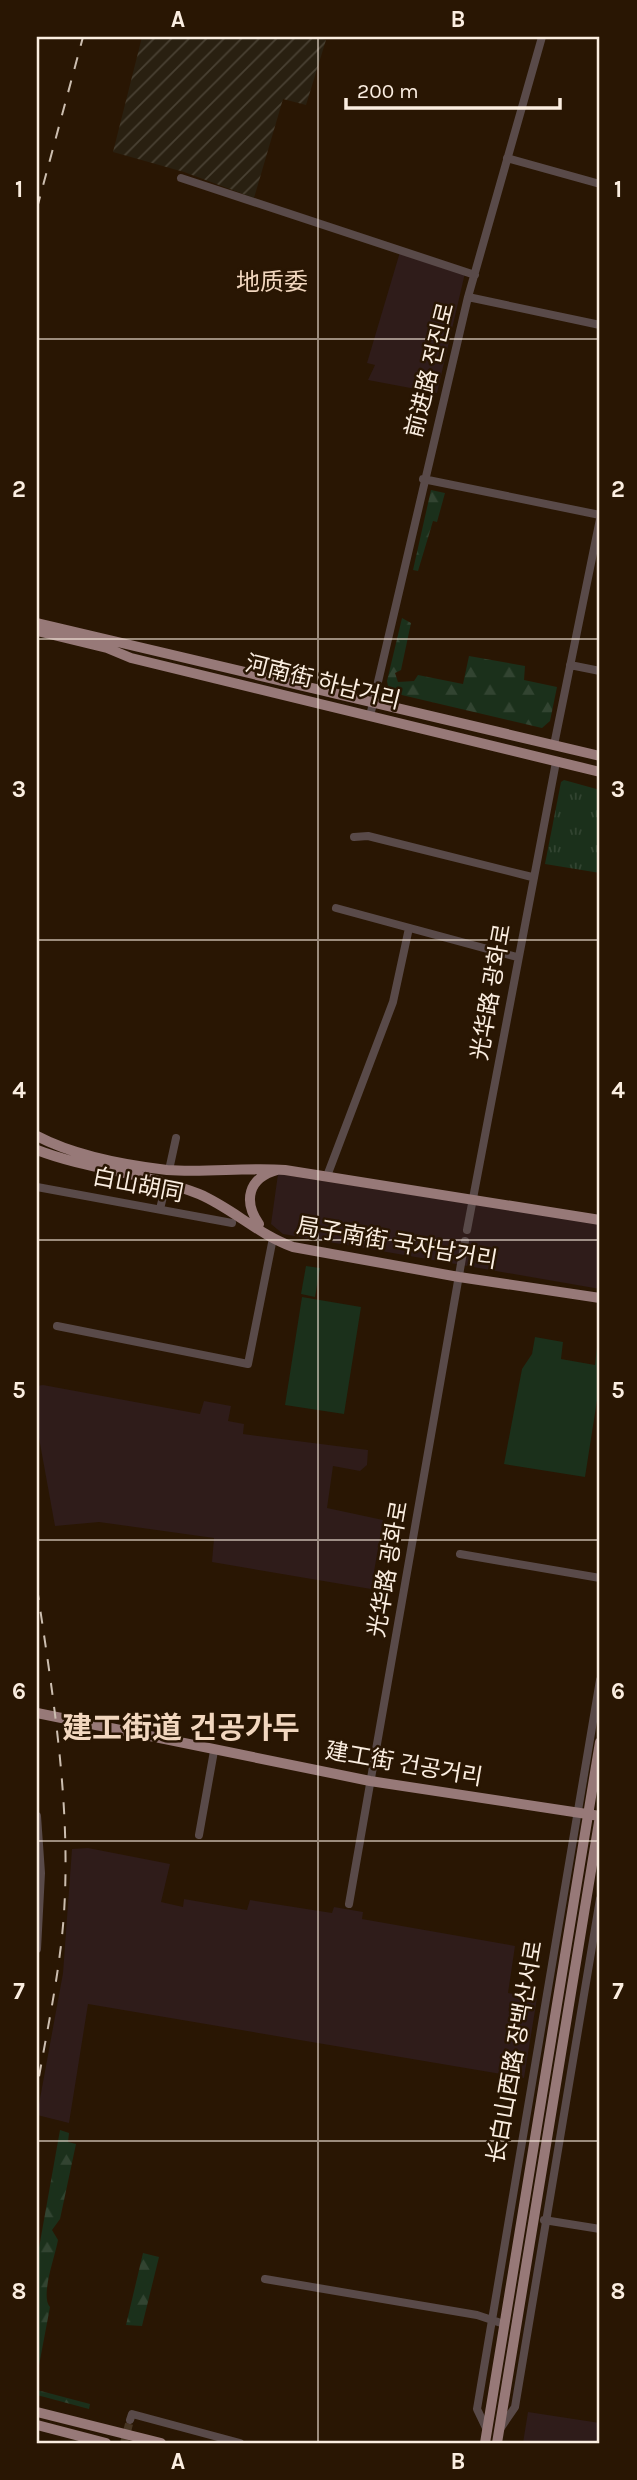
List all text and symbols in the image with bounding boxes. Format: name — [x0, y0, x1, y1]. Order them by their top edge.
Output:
text: A — [171, 6, 185, 33]
text: B — [451, 6, 465, 33]
scale bar — [346, 66, 560, 110]
text: 200 m — [357, 79, 419, 103]
text: 1 — [15, 176, 23, 203]
text: 1 — [614, 176, 622, 203]
district label: 地质委 — [236, 268, 308, 296]
street label: 前进路 전진로 — [400, 300, 460, 440]
text: 2 — [12, 476, 26, 503]
text: 2 — [611, 476, 625, 503]
street label: 河南街 하남거리 — [243, 650, 403, 714]
text: 3 — [12, 776, 26, 803]
text: 3 — [611, 776, 625, 803]
street label: 光华路 광화로 — [466, 922, 516, 1062]
text: 4 — [12, 1077, 26, 1104]
text: 4 — [611, 1077, 625, 1104]
street label: 白山胡同 — [90, 1163, 186, 1207]
street label: 局子南街 국자남거리 — [295, 1212, 499, 1274]
text: 5 — [12, 1377, 26, 1404]
text: 5 — [611, 1377, 625, 1404]
street label: 光华路 광화로 — [363, 1499, 413, 1639]
text: 6 — [12, 1678, 26, 1705]
text: 6 — [611, 1678, 625, 1705]
district label: 建工街道 건공가두 — [62, 1710, 300, 1746]
street label: 建工街 건공거리 — [323, 1737, 485, 1791]
street label: 长白山西路 장백산서로 — [482, 1938, 548, 2166]
text: 7 — [13, 1978, 25, 2005]
text: 7 — [612, 1978, 624, 2005]
text: 8 — [12, 2278, 26, 2305]
text: 8 — [611, 2278, 625, 2305]
text: A — [171, 2448, 185, 2475]
text: B — [451, 2448, 465, 2475]

